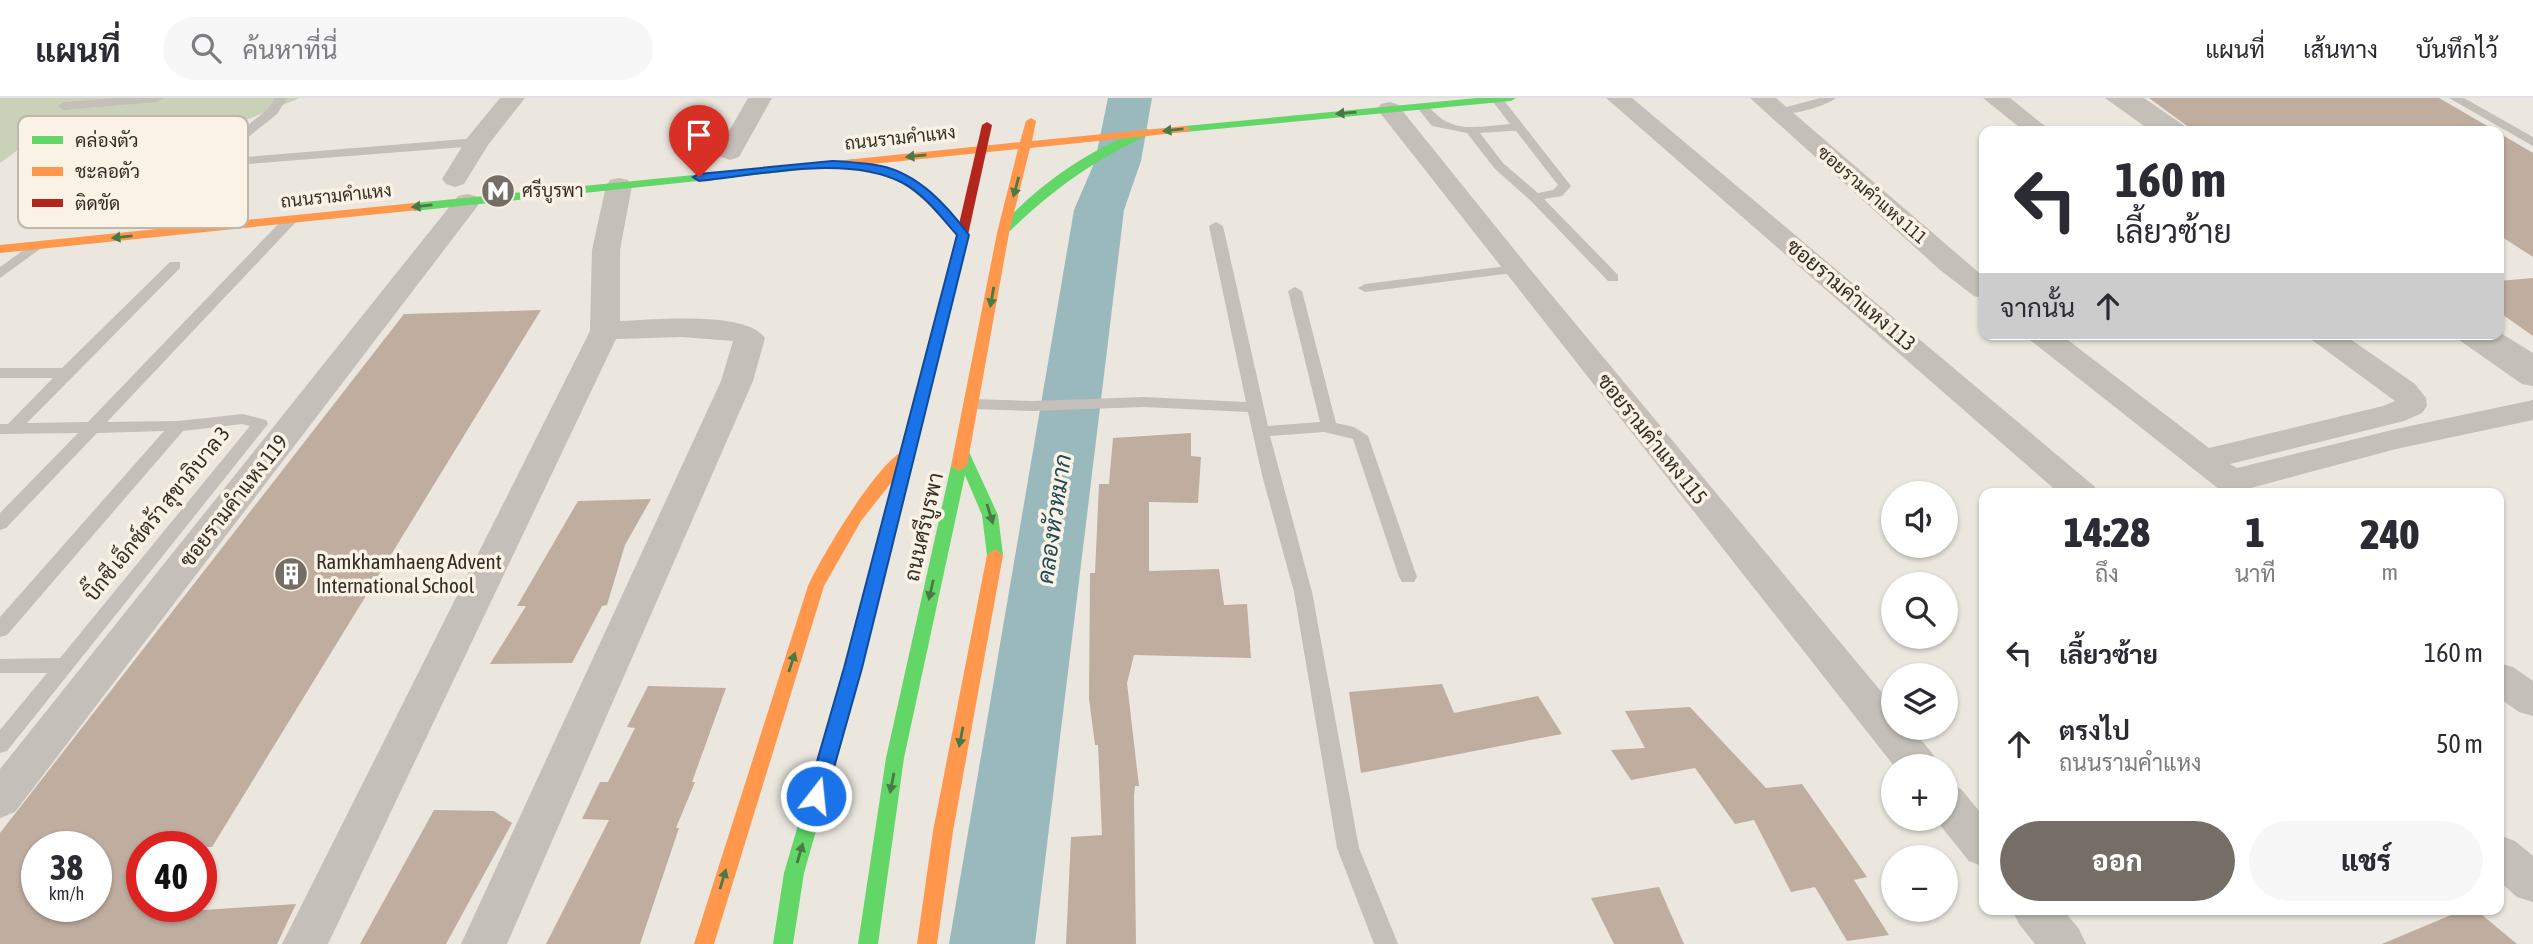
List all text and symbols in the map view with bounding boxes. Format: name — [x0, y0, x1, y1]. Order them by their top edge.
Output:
search box — [163, 17, 653, 80]
icon: search — [187, 29, 225, 67]
text: แผนที่ — [35, 31, 121, 69]
text: ค้นหาที่นี่ — [243, 35, 338, 65]
text: แผนที่ — [2205, 36, 2265, 63]
text: เส้นทาง — [2303, 36, 2378, 63]
text: บันทึกไว้ — [2416, 36, 2498, 63]
pin — [669, 105, 729, 177]
one-way arrow — [1335, 108, 1357, 119]
legend — [18, 116, 248, 228]
icon: arrive — [680, 116, 718, 154]
street label: ถนนรามคำแหง — [843, 121, 956, 154]
one-way arrow — [1162, 124, 1184, 135]
text: คล่องตัว — [75, 129, 139, 151]
street label: ซอยรามคำแหง 111 — [1813, 141, 1931, 248]
one-way arrow — [905, 150, 927, 161]
text: 160 m — [2115, 151, 2226, 207]
icon: left — [2000, 154, 2091, 245]
text: ชะลอตัว — [75, 160, 140, 182]
metro station icon: ศรีบูรพา — [479, 172, 517, 210]
one-way arrow — [1010, 176, 1021, 198]
place label: ศรีบูรพา — [522, 178, 584, 204]
street label: ถนนรามคำแหง — [279, 179, 392, 212]
text: ติดขัด — [75, 192, 120, 214]
one-way arrow — [410, 201, 432, 212]
text: เลี้ยวซ้าย — [2115, 213, 2232, 250]
one-way arrow — [111, 231, 133, 242]
street label: ซอยรามคำแหง 113 — [1782, 233, 1921, 355]
one-way arrow — [986, 286, 997, 308]
icon: ahead — [2089, 287, 2127, 325]
text: จากนั้น — [2000, 293, 2075, 323]
street label: ซอยรามคำแหง 115 — [1593, 368, 1713, 508]
street label: บิ๊กซี เอ็กซ์ตร้า สุขาภิบาล 3 — [74, 417, 236, 607]
street label: ซอยรามคำแหง 119 — [174, 430, 292, 571]
water label: คลองหัวหมาก — [1031, 452, 1076, 586]
street label: ถนนศรีบูรพา — [899, 470, 951, 584]
map controls — [1881, 481, 1958, 922]
button: sound — [1881, 481, 1958, 558]
one-way arrow — [986, 504, 996, 525]
text: 14:28 — [2064, 508, 2150, 556]
text: 1 — [2245, 508, 2265, 556]
text: 240 — [2360, 510, 2419, 558]
place label: Ramkhamhaeng Advent International School — [316, 549, 502, 597]
building icon: Ramkhamhaeng Advent International School — [272, 555, 310, 593]
text: m — [2381, 559, 2398, 585]
text: ถึง — [2095, 561, 2119, 587]
text: นาที — [2235, 561, 2276, 587]
button: search — [1881, 572, 1958, 649]
one-way arrow — [926, 579, 937, 601]
icon: left — [2000, 634, 2038, 672]
text: 160 m — [2424, 638, 2483, 668]
text: เลี้ยวซ้าย — [2059, 640, 2158, 670]
one-way arrow — [787, 651, 798, 672]
button: layers — [1881, 663, 1958, 740]
text: ตรงไป — [2059, 716, 2130, 746]
icon: ahead — [2000, 725, 2038, 763]
one-way arrow — [955, 727, 966, 749]
text: 50 m — [2436, 729, 2483, 759]
text: ถนนรามคำแหง — [2059, 750, 2202, 776]
button: + — [1881, 754, 1958, 831]
position arrow — [779, 759, 853, 833]
one-way arrow — [886, 772, 897, 794]
button: ออก — [2000, 821, 2235, 901]
button: แชร์ — [2249, 821, 2483, 901]
speed limit sign: 40 — [126, 831, 217, 922]
one-way arrow — [795, 842, 806, 864]
button: − — [1881, 845, 1958, 922]
text: 38 — [50, 847, 83, 887]
one-way arrow — [719, 868, 729, 889]
text: km/h — [49, 883, 84, 904]

